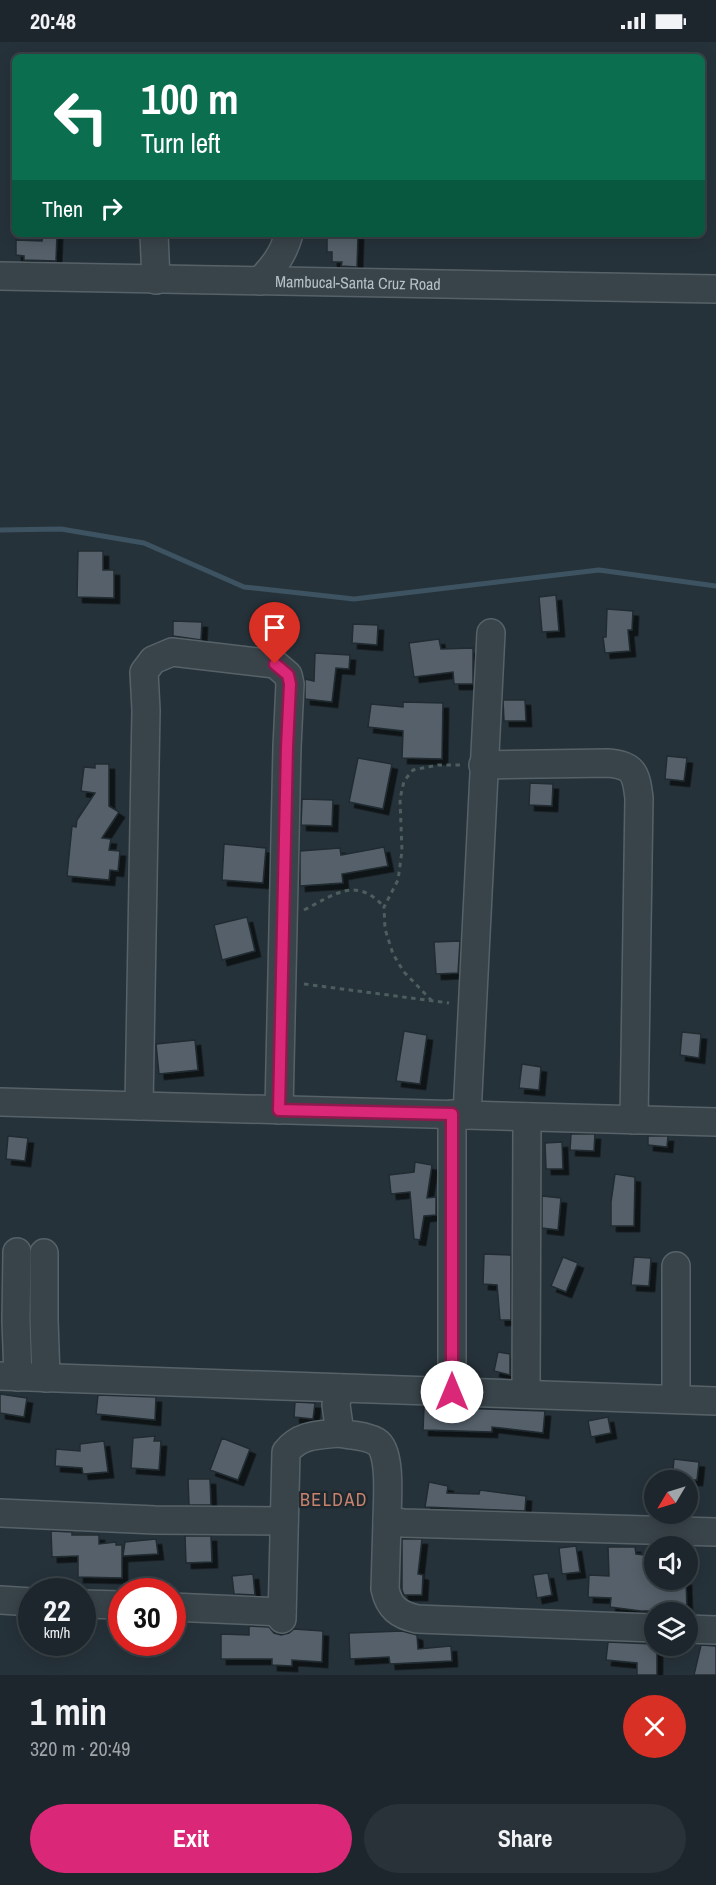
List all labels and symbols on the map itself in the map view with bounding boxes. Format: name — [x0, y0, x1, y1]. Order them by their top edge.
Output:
street label: Mambucal-Santa Cruz Road — [275, 270, 441, 295]
pin — [249, 602, 300, 664]
position arrow — [420, 1360, 484, 1424]
north arrow — [644, 1470, 698, 1524]
district label: BELDAD — [300, 1487, 368, 1512]
speed limit sign: 30 — [108, 1578, 186, 1656]

